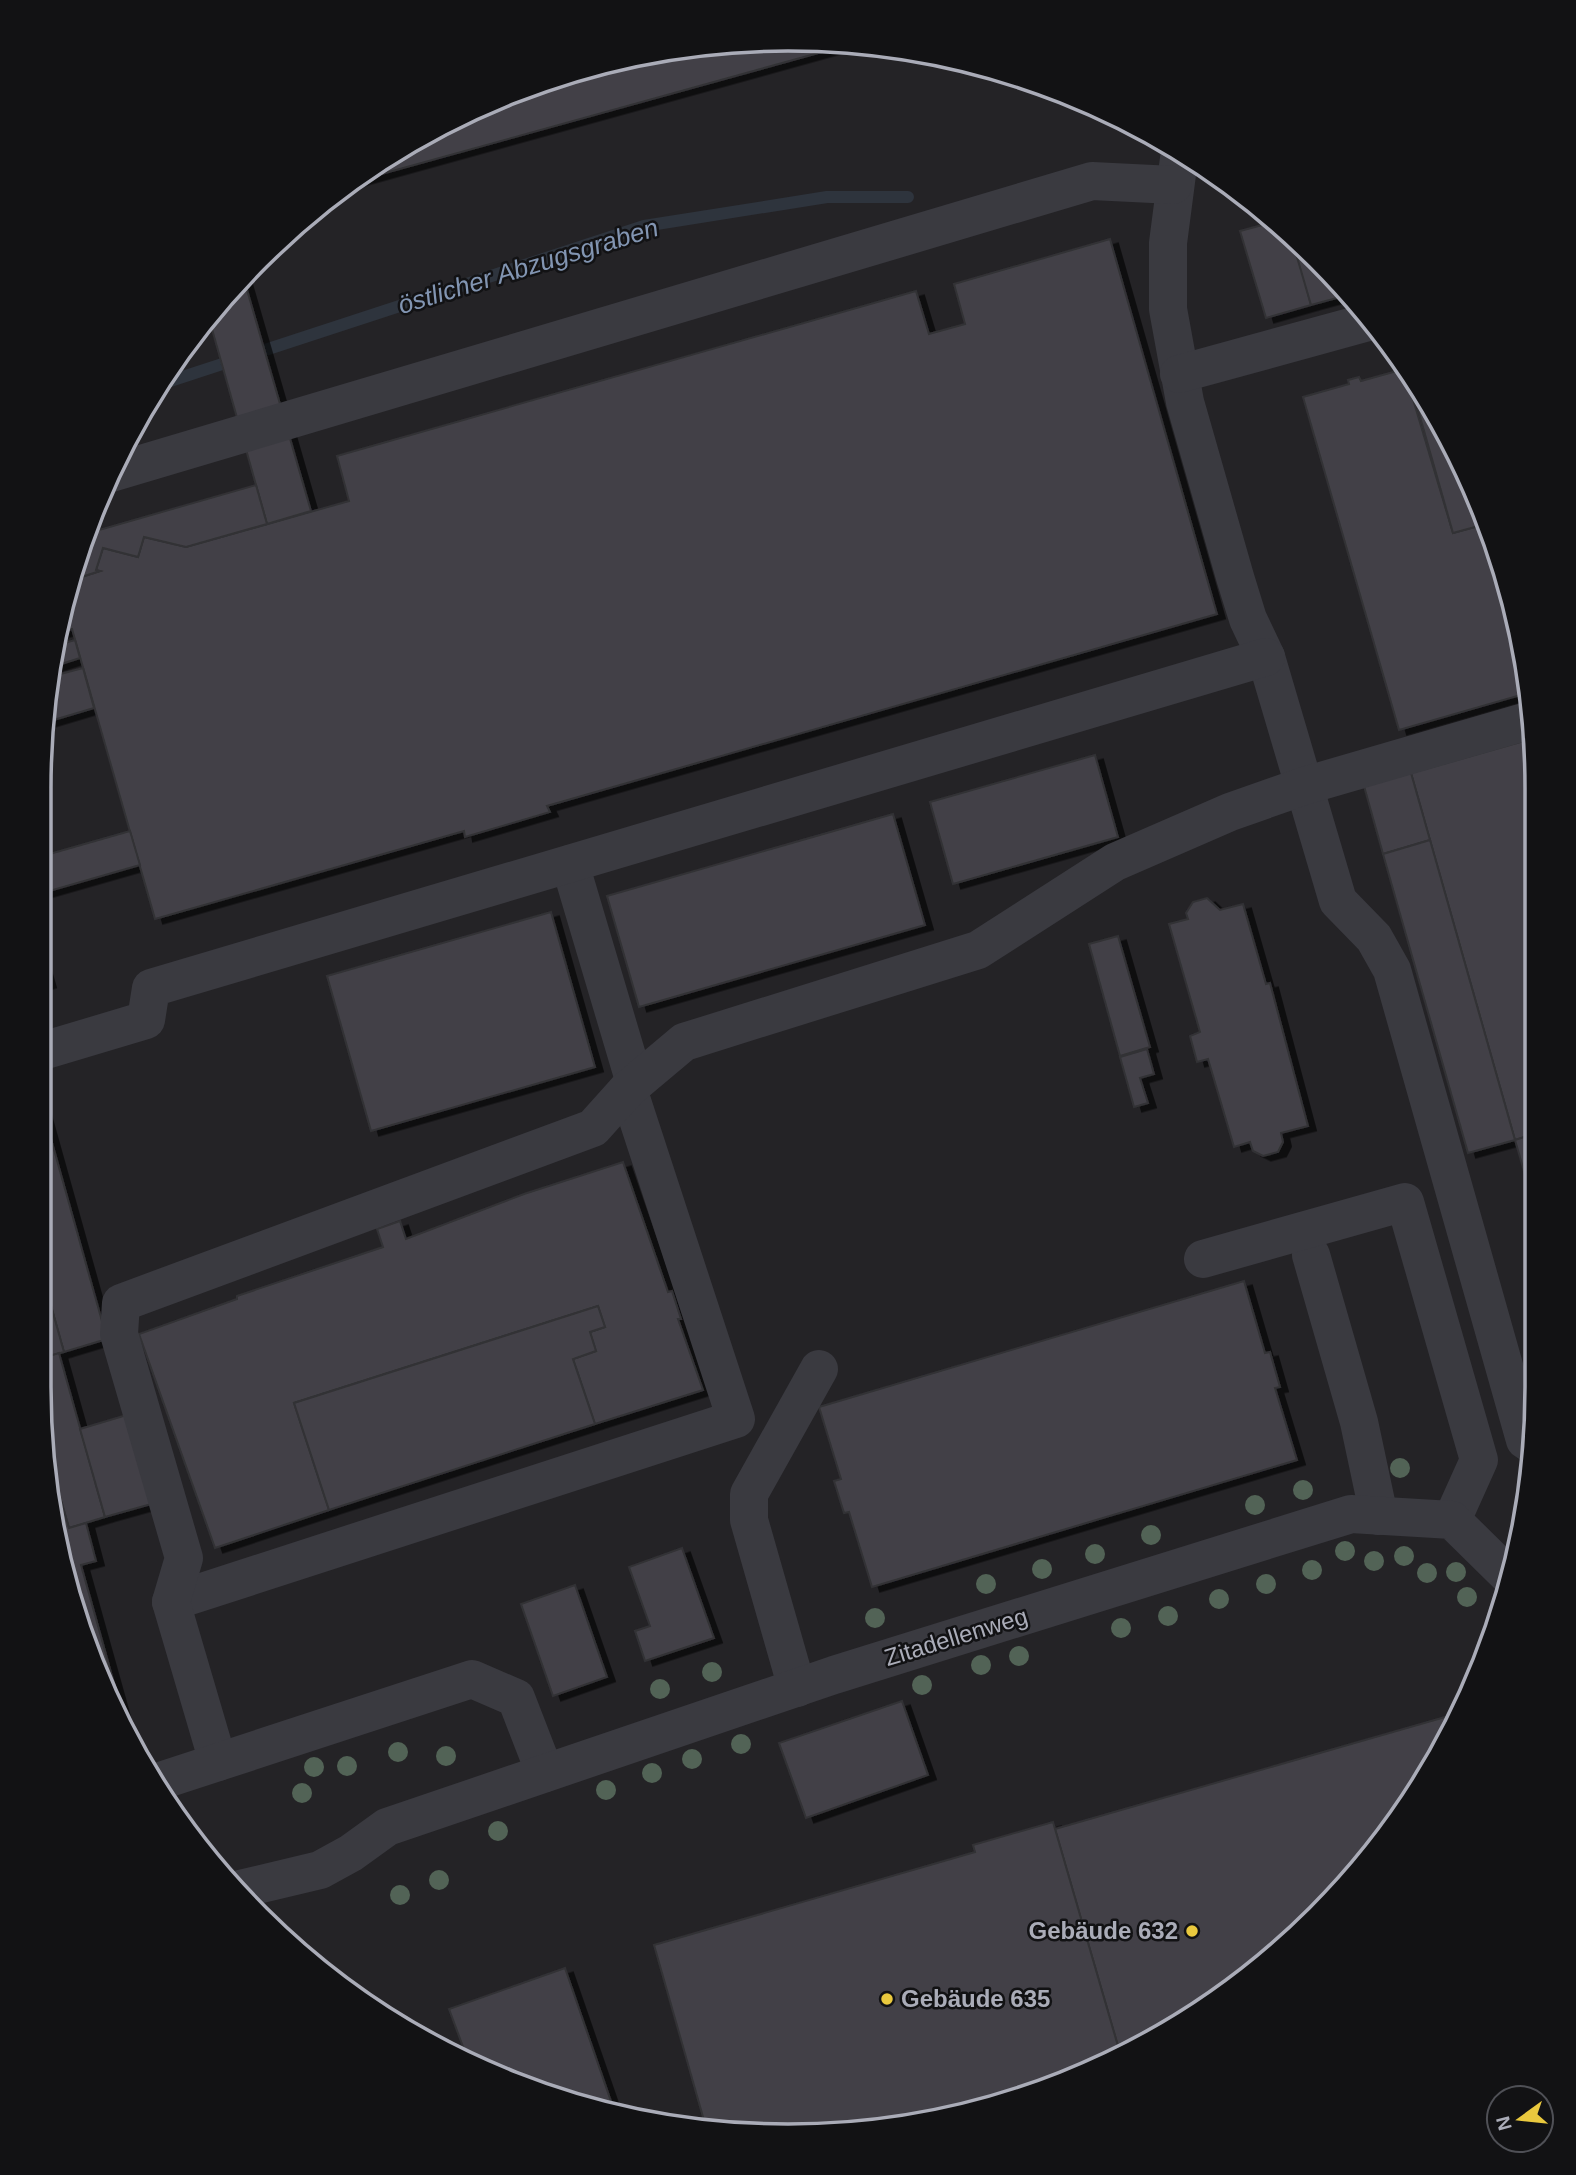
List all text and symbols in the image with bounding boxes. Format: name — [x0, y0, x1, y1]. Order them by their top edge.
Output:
water label: östlicher Abzugsgraben — [394, 212, 662, 320]
street label: Zitadellenweg — [881, 1602, 1031, 1671]
place label: Gebäude 632 — [1029, 1917, 1178, 1944]
marker: Gebäude 632 — [1184, 1923, 1200, 1939]
place label: Gebäude 635 — [901, 1985, 1050, 2012]
marker: Gebäude 635 — [879, 1991, 895, 2007]
north arrow — [1485, 2084, 1555, 2154]
text: N — [1492, 2114, 1516, 2133]

